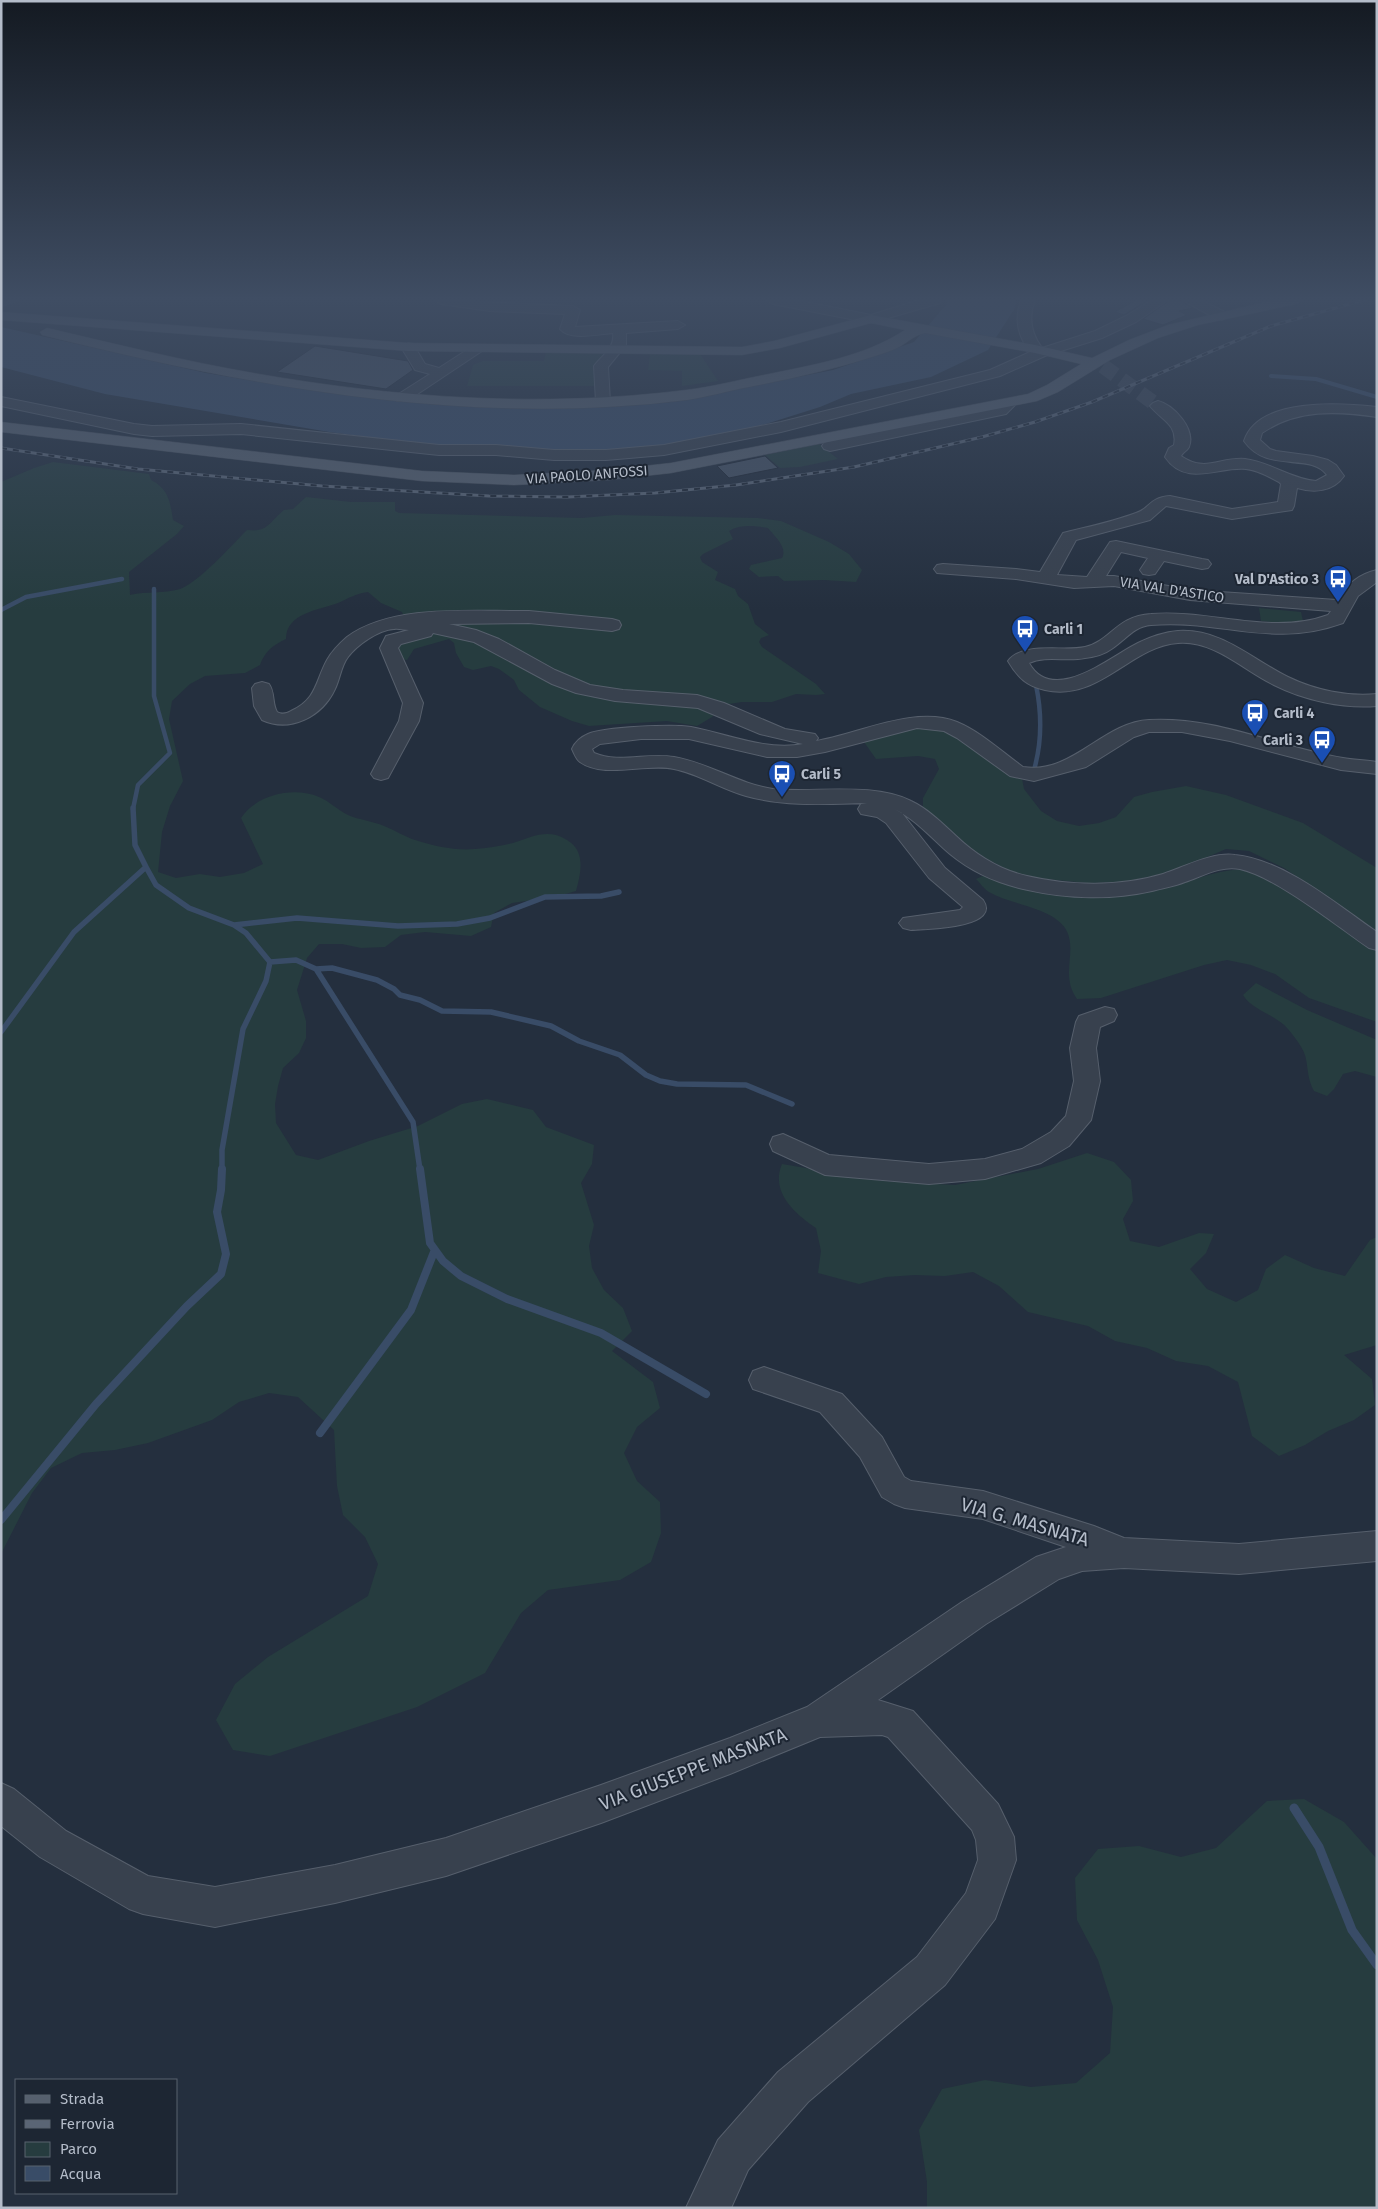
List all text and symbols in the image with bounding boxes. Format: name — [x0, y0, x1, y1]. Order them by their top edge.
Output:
street label: VIA PAOLO ANFOSSI — [526, 462, 648, 488]
bus stop icon: Val D'Astico 3 — [1323, 564, 1353, 603]
place label: Val D'Astico 3 — [1234, 571, 1319, 588]
street label: VIA VAL D'ASTICO — [1119, 573, 1225, 607]
bus stop icon: Carli 1 — [1010, 614, 1040, 653]
place label: Carli 1 — [1044, 621, 1083, 638]
bus stop icon: Carli 4 — [1240, 698, 1270, 737]
place label: Carli 4 — [1274, 705, 1315, 722]
bus stop icon: Carli 3 — [1307, 725, 1337, 764]
place label: Carli 3 — [1263, 732, 1303, 749]
bus stop icon: Carli 5 — [767, 759, 797, 798]
place label: Carli 5 — [801, 766, 842, 783]
street label: VIA G. MASNATA — [958, 1493, 1092, 1551]
street label: VIA GIUSEPPE MASNATA — [596, 1723, 790, 1815]
legend — [15, 2079, 178, 2194]
text: Strada — [60, 2090, 104, 2108]
text: Ferrovia — [60, 2115, 115, 2133]
text: Parco — [60, 2140, 97, 2158]
text: Acqua — [60, 2165, 101, 2183]

